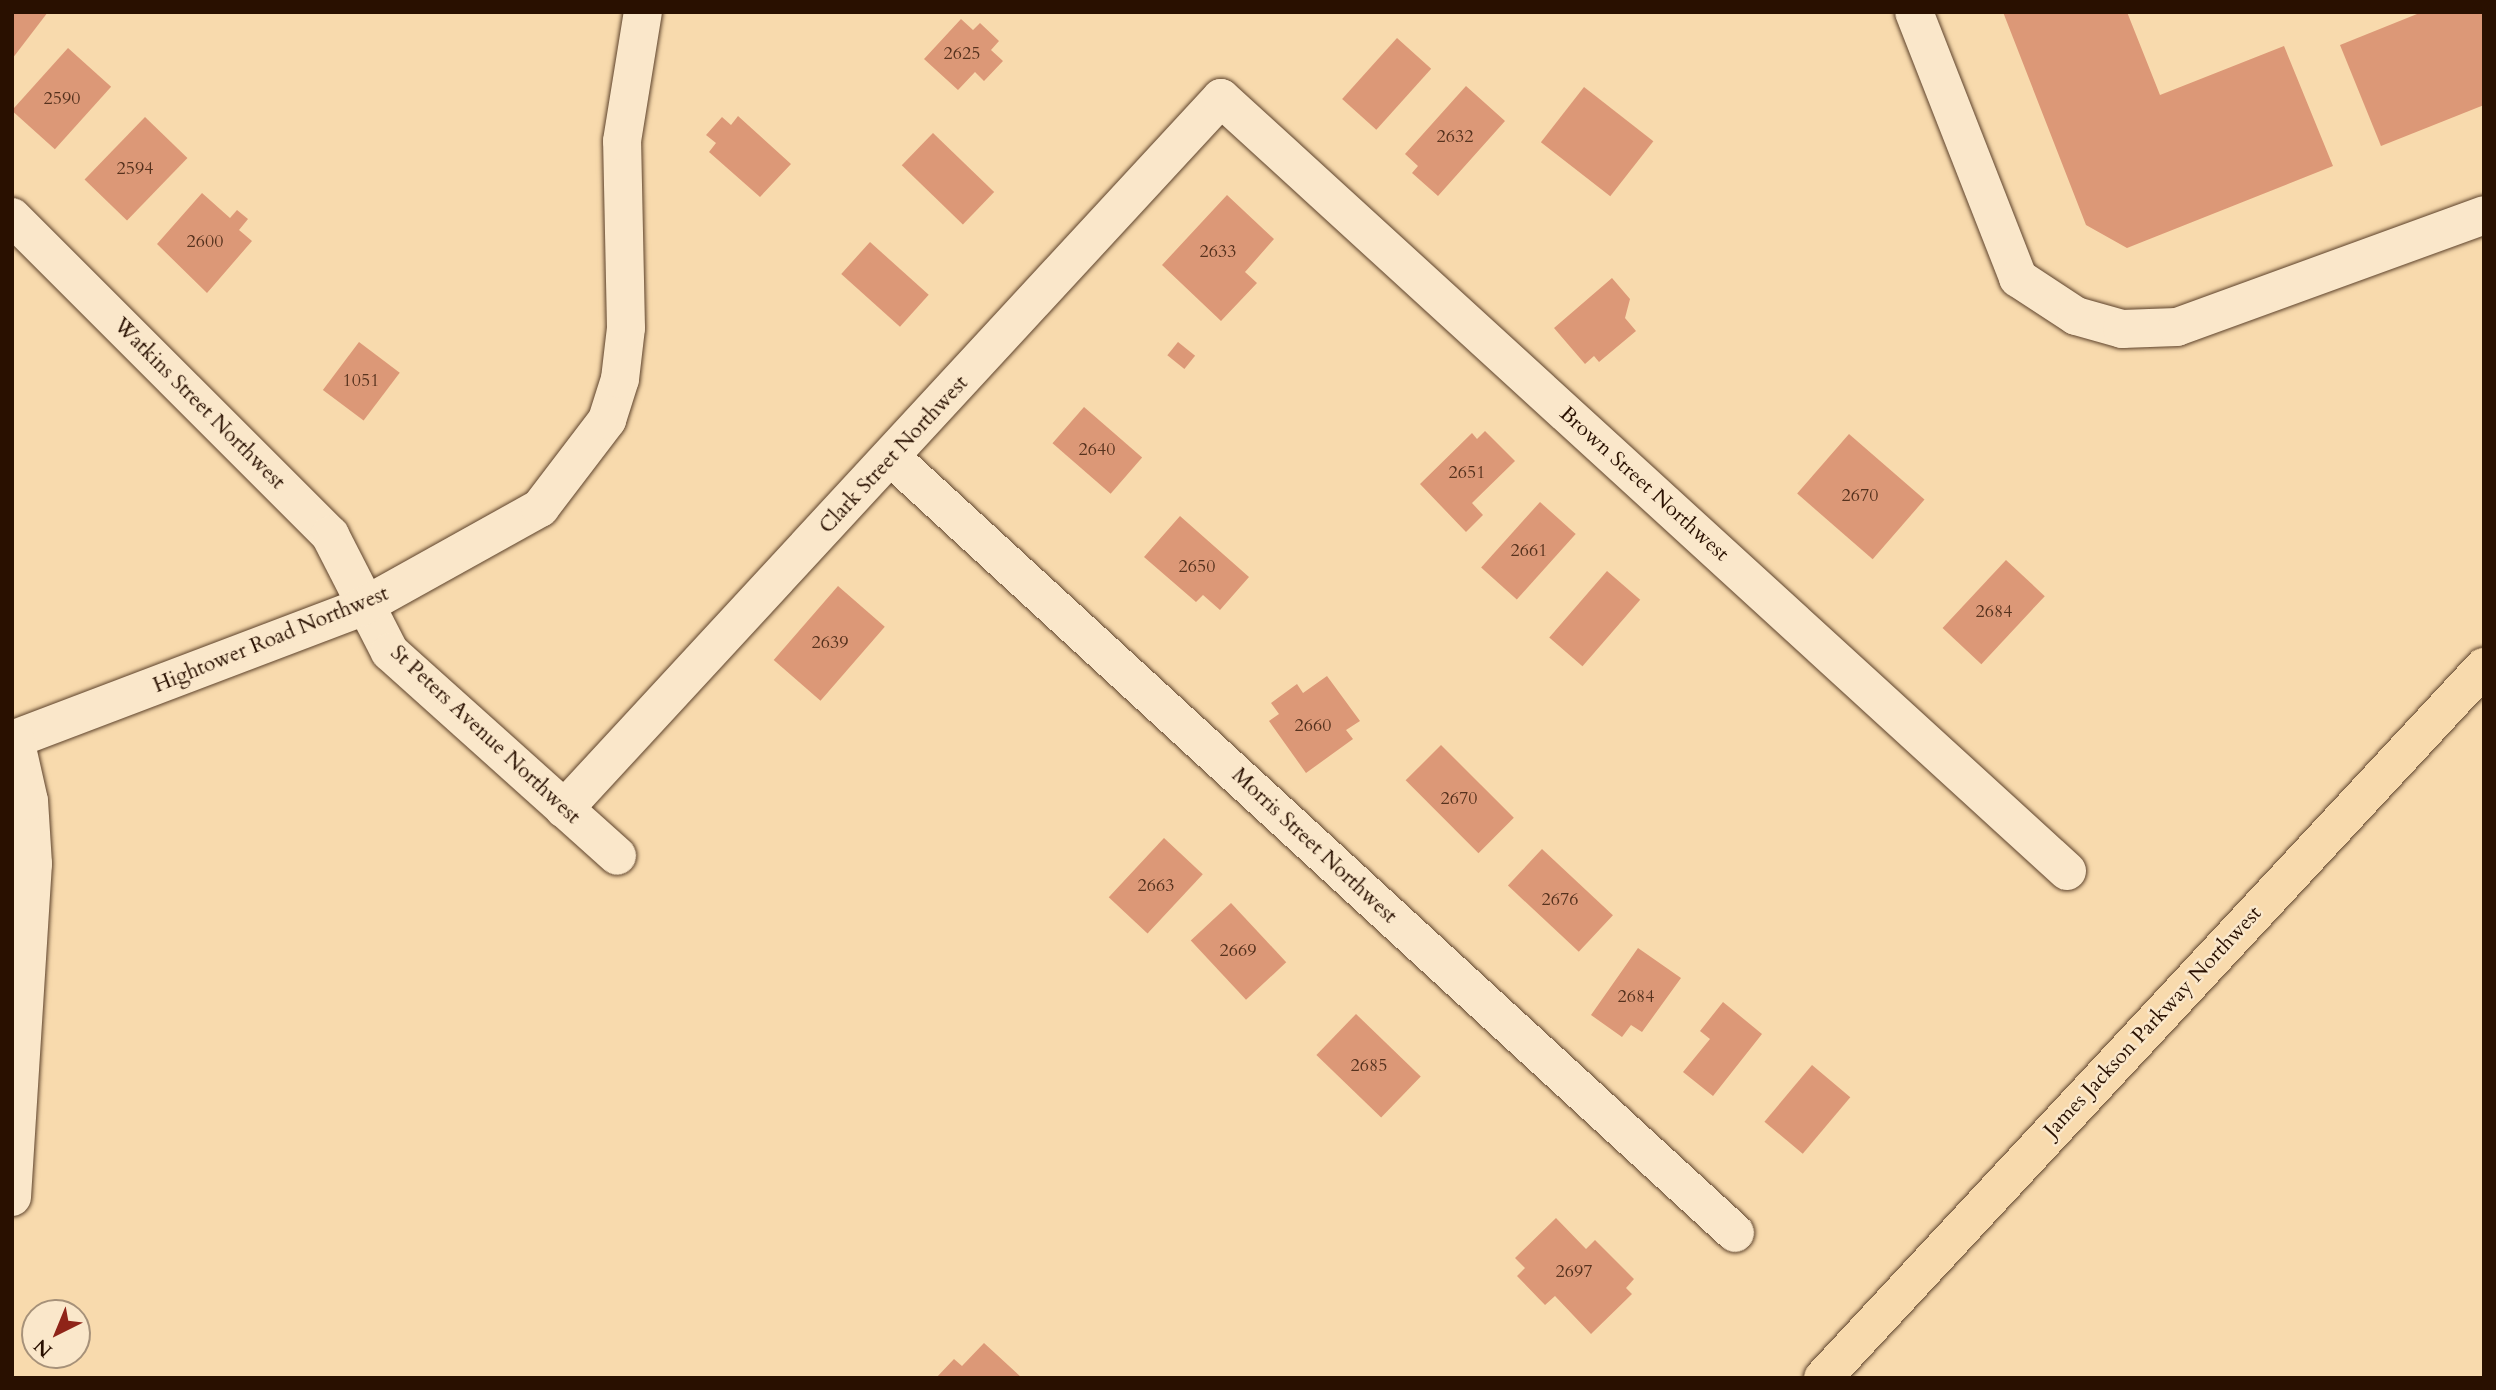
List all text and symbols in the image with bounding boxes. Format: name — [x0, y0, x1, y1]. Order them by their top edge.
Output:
house number: 2625 — [944, 43, 980, 65]
house number: 2590 — [44, 88, 80, 110]
house number: 2632 — [1437, 126, 1473, 148]
house number: 2594 — [117, 158, 153, 180]
house number: 2600 — [187, 231, 223, 253]
house number: 2633 — [1200, 241, 1236, 263]
street label: Watkins Street Northwest — [108, 313, 290, 495]
house number: 1051 — [343, 370, 379, 392]
street label: Clark Street Northwest — [814, 371, 974, 539]
street label: Brown Street Northwest — [1554, 401, 1734, 567]
house number: 2640 — [1079, 439, 1115, 461]
house number: 2651 — [1449, 462, 1485, 484]
house number: 2670 — [1842, 485, 1878, 507]
house number: 2661 — [1511, 540, 1547, 562]
house number: 2650 — [1179, 556, 1215, 578]
street label: Hightower Road Northwest — [150, 581, 392, 699]
house number: 2684 — [1976, 601, 2012, 623]
house number: 2639 — [812, 632, 848, 654]
street label: St Peters Avenue Northwest — [385, 641, 585, 829]
house number: 2660 — [1295, 715, 1331, 737]
street label: Morris Street Northwest — [1226, 763, 1402, 929]
house number: 2670 — [1441, 788, 1477, 810]
house number: 2663 — [1138, 875, 1174, 897]
house number: 2676 — [1542, 889, 1578, 911]
street label: James Jackson Parkway Northwest — [2039, 901, 2267, 1143]
house number: 2669 — [1220, 940, 1256, 962]
house number: 2684 — [1618, 986, 1654, 1008]
house number: 2685 — [1351, 1055, 1387, 1077]
house number: 2697 — [1556, 1261, 1592, 1283]
north arrow — [21, 1299, 91, 1369]
text: N — [28, 1333, 58, 1363]

